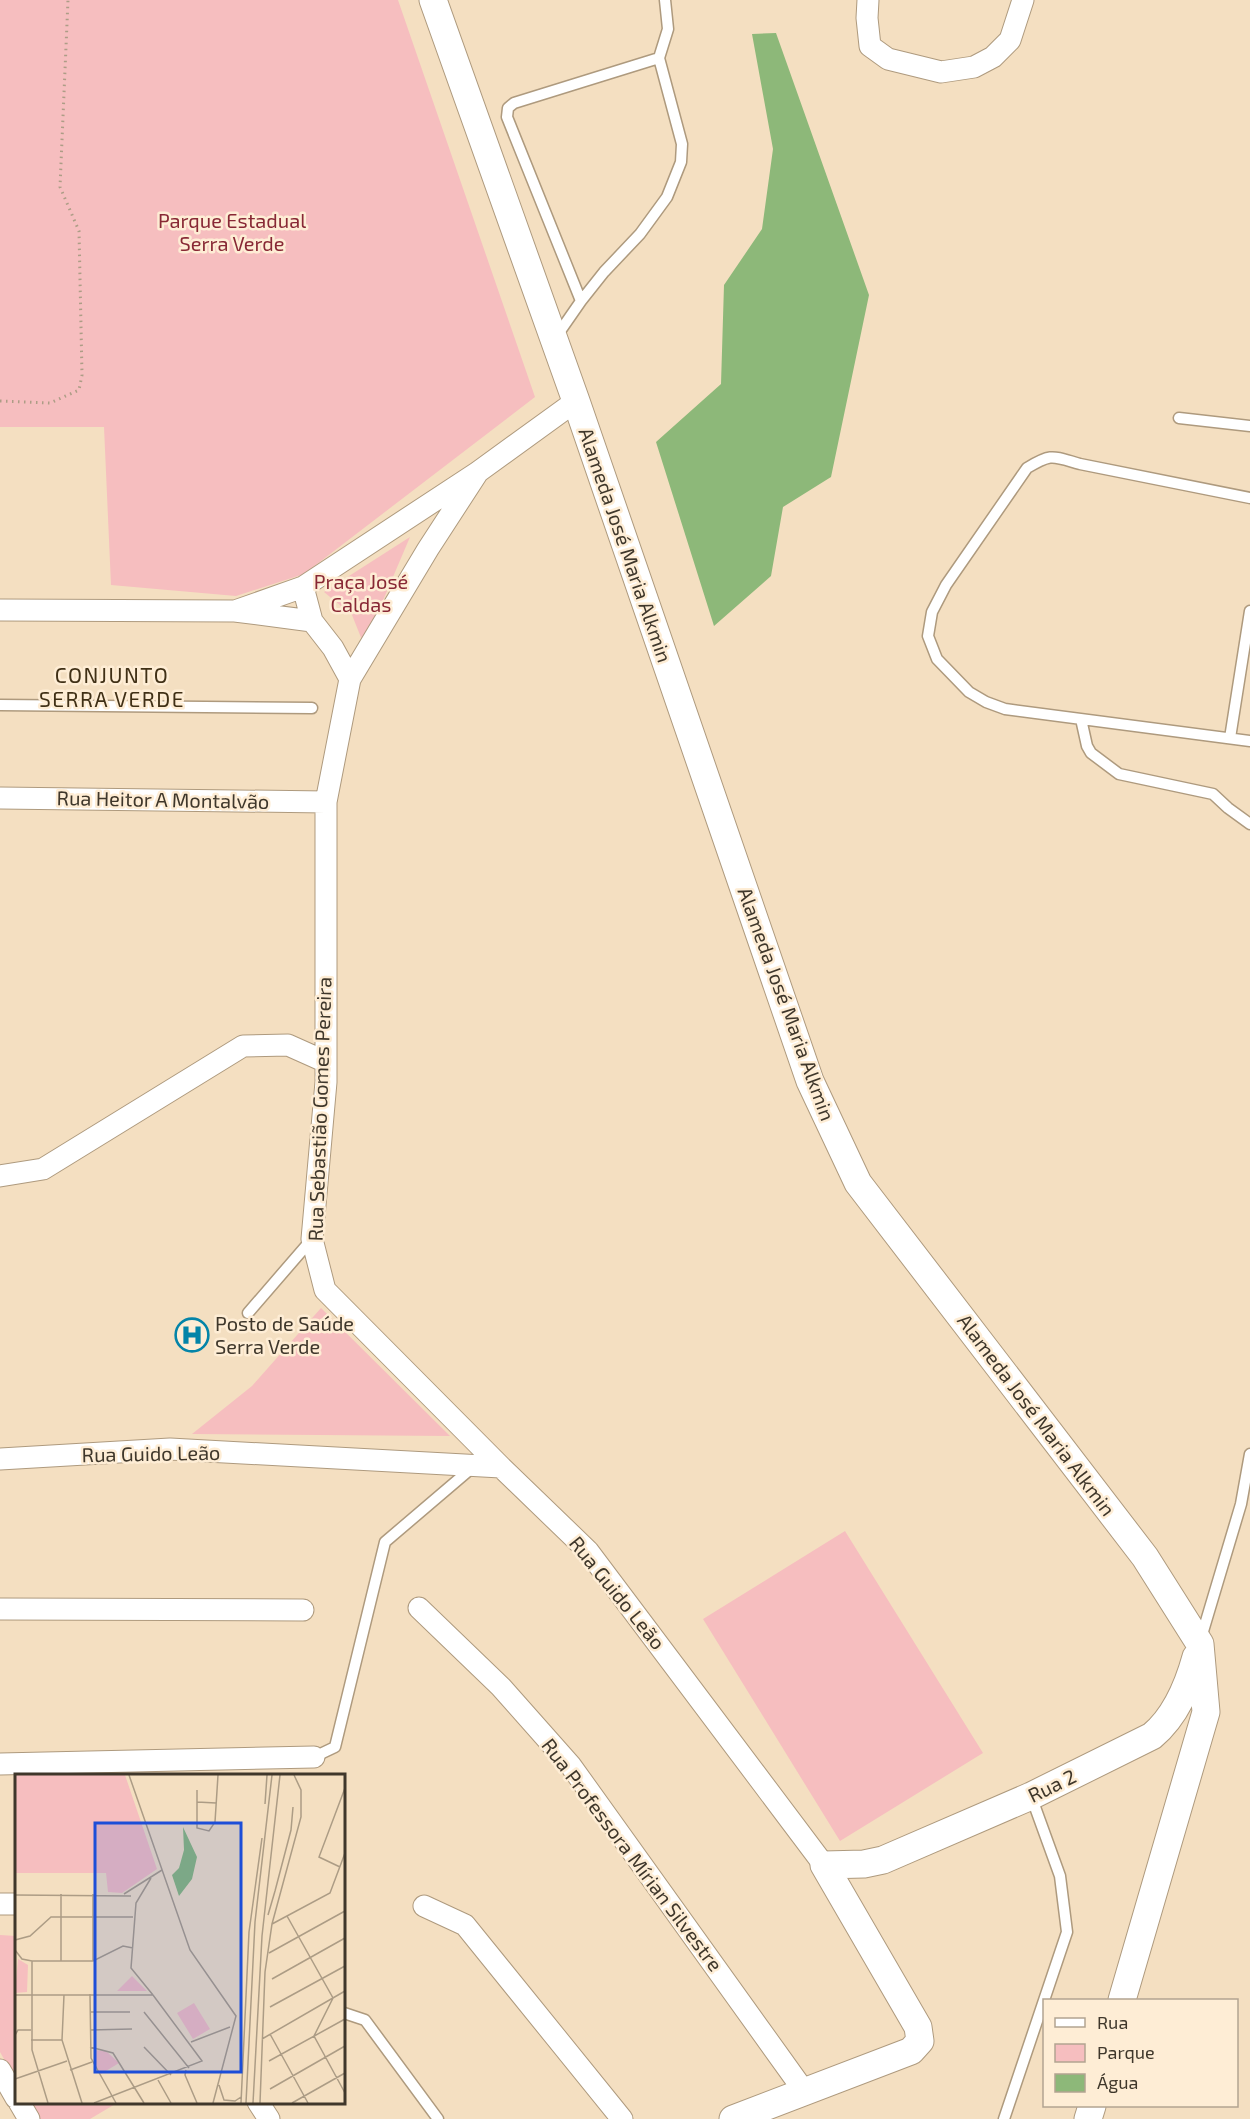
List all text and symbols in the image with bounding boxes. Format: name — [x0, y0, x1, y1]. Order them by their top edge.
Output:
park label: Parque Estadual Serra Verde — [158, 208, 306, 255]
street label: Alameda José Maria Alkmin — [574, 424, 677, 665]
park label: Praça José Caldas — [314, 569, 408, 616]
district label: CONJUNTO SERRA VERDE — [39, 662, 185, 711]
street label: Rua Heitor A Montalvão — [56, 785, 270, 813]
street label: Alameda José Maria Alkmin — [733, 884, 840, 1124]
street label: Rua Sebastião Gomes Pereira — [302, 976, 336, 1242]
street label: Alameda José Maria Alkmin — [953, 1309, 1121, 1520]
place label: Posto de Saúde Serra Verde — [215, 1311, 354, 1358]
hospital icon: Posto de Saúde Serra Verde — [174, 1317, 210, 1353]
street label: Rua Guido Leão — [81, 1440, 221, 1466]
street label: Rua Guido Leão — [565, 1531, 671, 1654]
street label: Rua Professora Mírian Silvestre — [537, 1733, 728, 1975]
street label: Rua 2 — [1024, 1763, 1079, 1807]
inset map — [15, 1774, 345, 2104]
legend — [1043, 1999, 1238, 2107]
text: Rua — [1097, 2011, 1128, 2033]
text: Parque — [1097, 2041, 1155, 2063]
text: Água — [1097, 2071, 1138, 2093]

